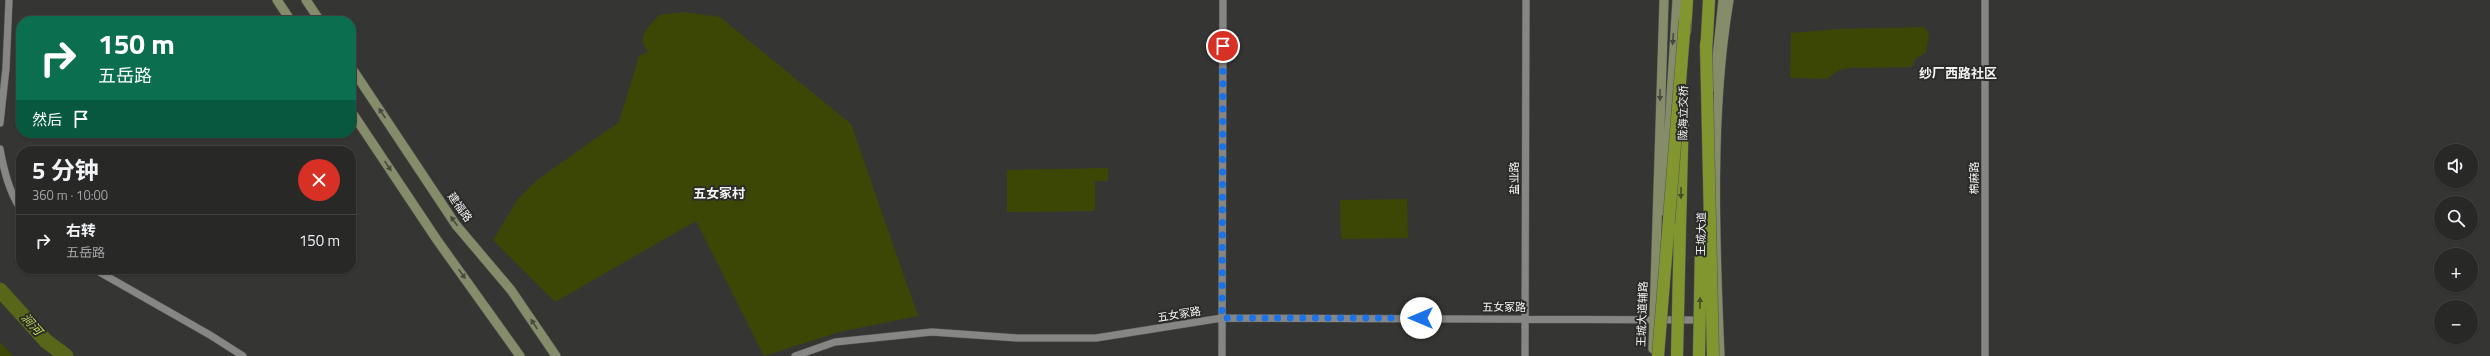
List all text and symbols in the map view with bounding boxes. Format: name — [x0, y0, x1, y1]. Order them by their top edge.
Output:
text: 150 m — [98, 22, 175, 65]
pin — [1206, 29, 1240, 63]
icon: right — [32, 32, 84, 84]
one-way arrow — [1670, 33, 1677, 45]
icon: arrive — [1212, 35, 1234, 57]
text: 五岳路 — [98, 62, 152, 89]
district label: 纱厂西路社区 — [1919, 63, 1997, 83]
street label: 陇海立交桥 — [1675, 85, 1691, 141]
one-way arrow — [1657, 89, 1664, 101]
text: 然后 — [32, 108, 62, 131]
icon: arrive — [70, 108, 92, 130]
one-way arrow — [378, 108, 386, 118]
map controls — [2434, 144, 2478, 344]
button: sound — [2434, 144, 2478, 188]
text: 5 分钟 — [32, 152, 99, 188]
button: close — [298, 159, 340, 201]
one-way arrow — [384, 161, 392, 171]
street label: 盐业路 — [1506, 162, 1522, 195]
street label: 棉麻路 — [1966, 162, 1982, 195]
district label: 五女冢村 — [693, 183, 745, 203]
text: 360 m · 10:00 — [32, 185, 108, 205]
one-way arrow — [1678, 187, 1684, 200]
street label: 建福路 — [444, 189, 476, 225]
button: search — [2434, 196, 2478, 240]
street label: 王城大道 — [1693, 212, 1709, 256]
one-way arrow — [450, 216, 458, 226]
text: 右转 — [66, 219, 96, 242]
text: 150 m — [299, 229, 340, 252]
icon: right — [32, 230, 54, 252]
text: 五岳路 — [66, 242, 105, 262]
button: + — [2434, 248, 2478, 292]
one-way arrow — [458, 268, 466, 279]
street label: 王城大道辅路 — [1633, 281, 1651, 347]
one-way arrow — [1697, 296, 1703, 309]
position arrow — [1400, 297, 1442, 339]
street label: 五女冢路 — [1482, 299, 1526, 315]
button: − — [2434, 300, 2478, 344]
street label: 五女冢路 — [1156, 303, 1202, 325]
water label: 涧河 — [17, 309, 48, 341]
one-way arrow — [530, 319, 538, 329]

